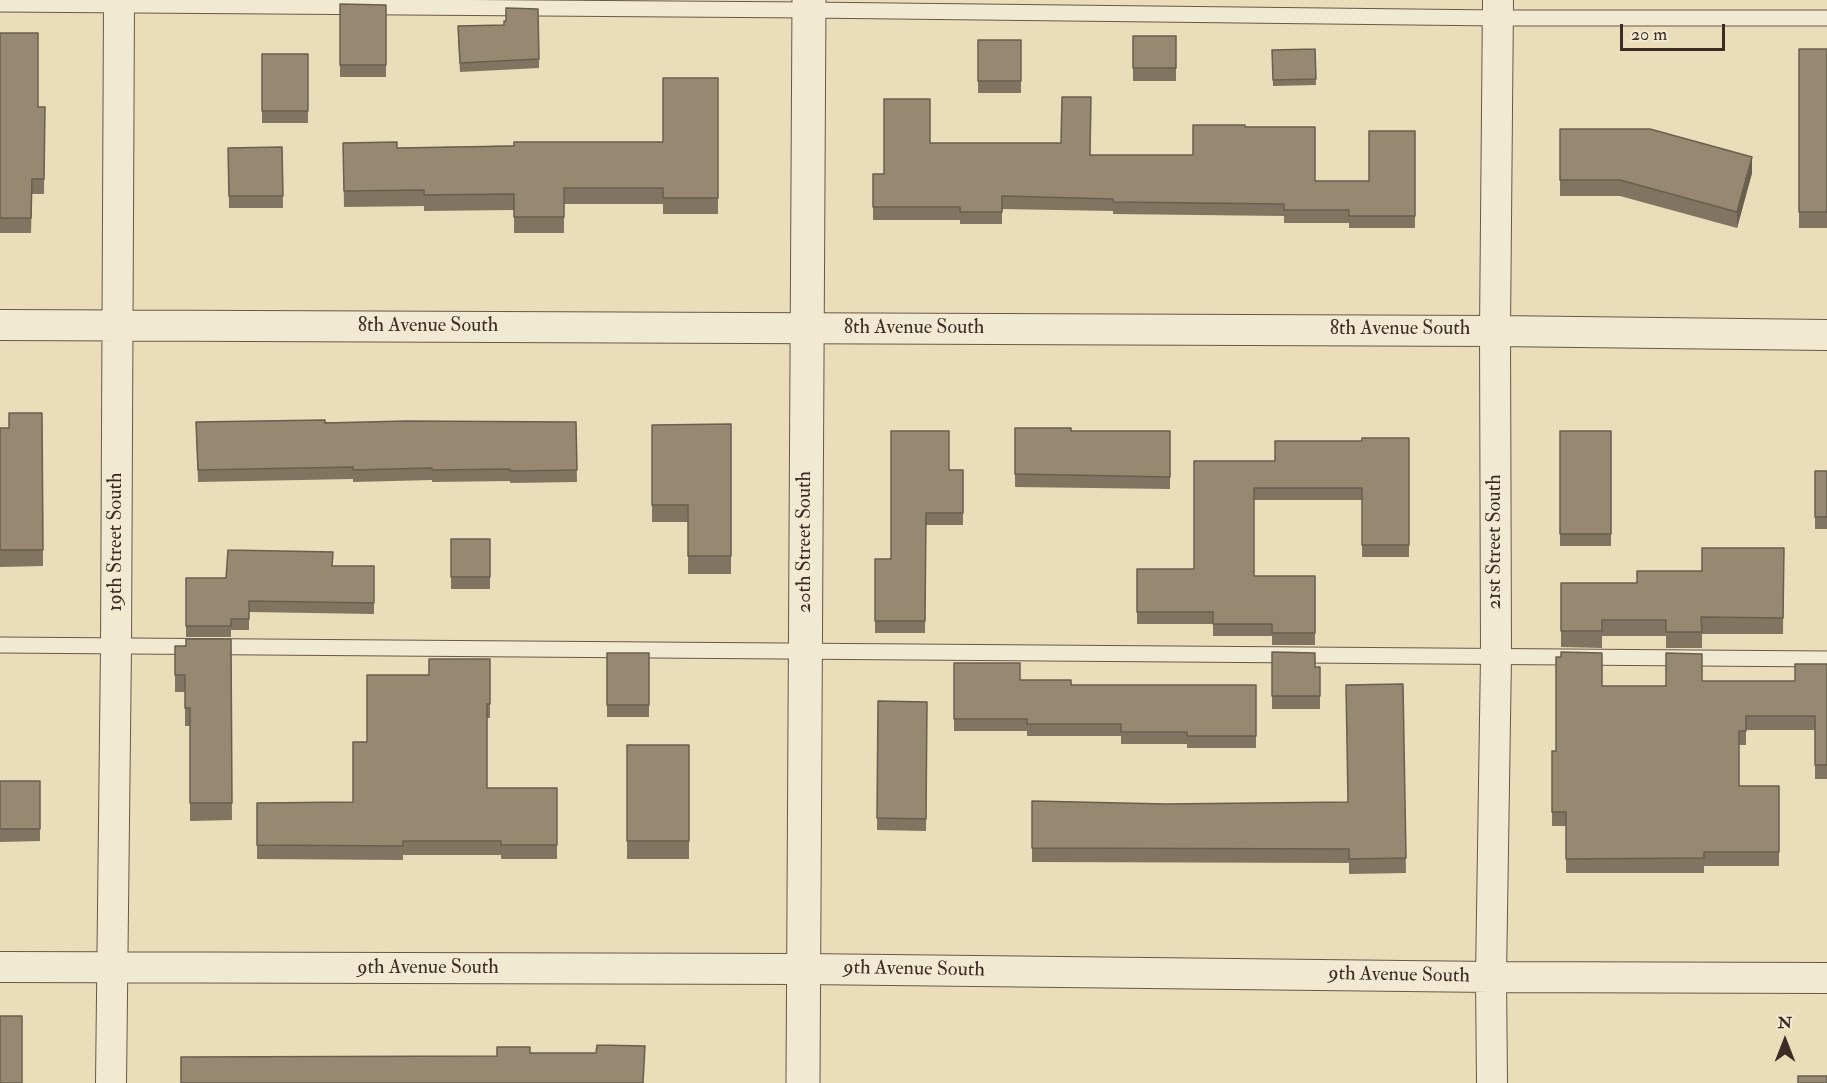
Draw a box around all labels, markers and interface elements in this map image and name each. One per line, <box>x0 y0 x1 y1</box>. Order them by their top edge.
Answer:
scale bar <box>1623 12 1728 50</box>
text: 20 m <box>1631 23 1667 46</box>
street label: 8th Avenue South <box>358 315 498 339</box>
street label: 8th Avenue South <box>844 317 984 341</box>
street label: 8th Avenue South <box>1330 318 1470 342</box>
street label: 20th Street South <box>794 471 818 613</box>
street label: 19th Street South <box>105 473 129 611</box>
street label: 21st Street South <box>1484 474 1508 610</box>
street label: 9th Avenue South <box>357 957 499 981</box>
street label: 9th Avenue South <box>843 957 985 983</box>
street label: 9th Avenue South <box>1328 963 1470 989</box>
north arrow <box>1755 1011 1815 1071</box>
text: N <box>1778 1013 1792 1033</box>

